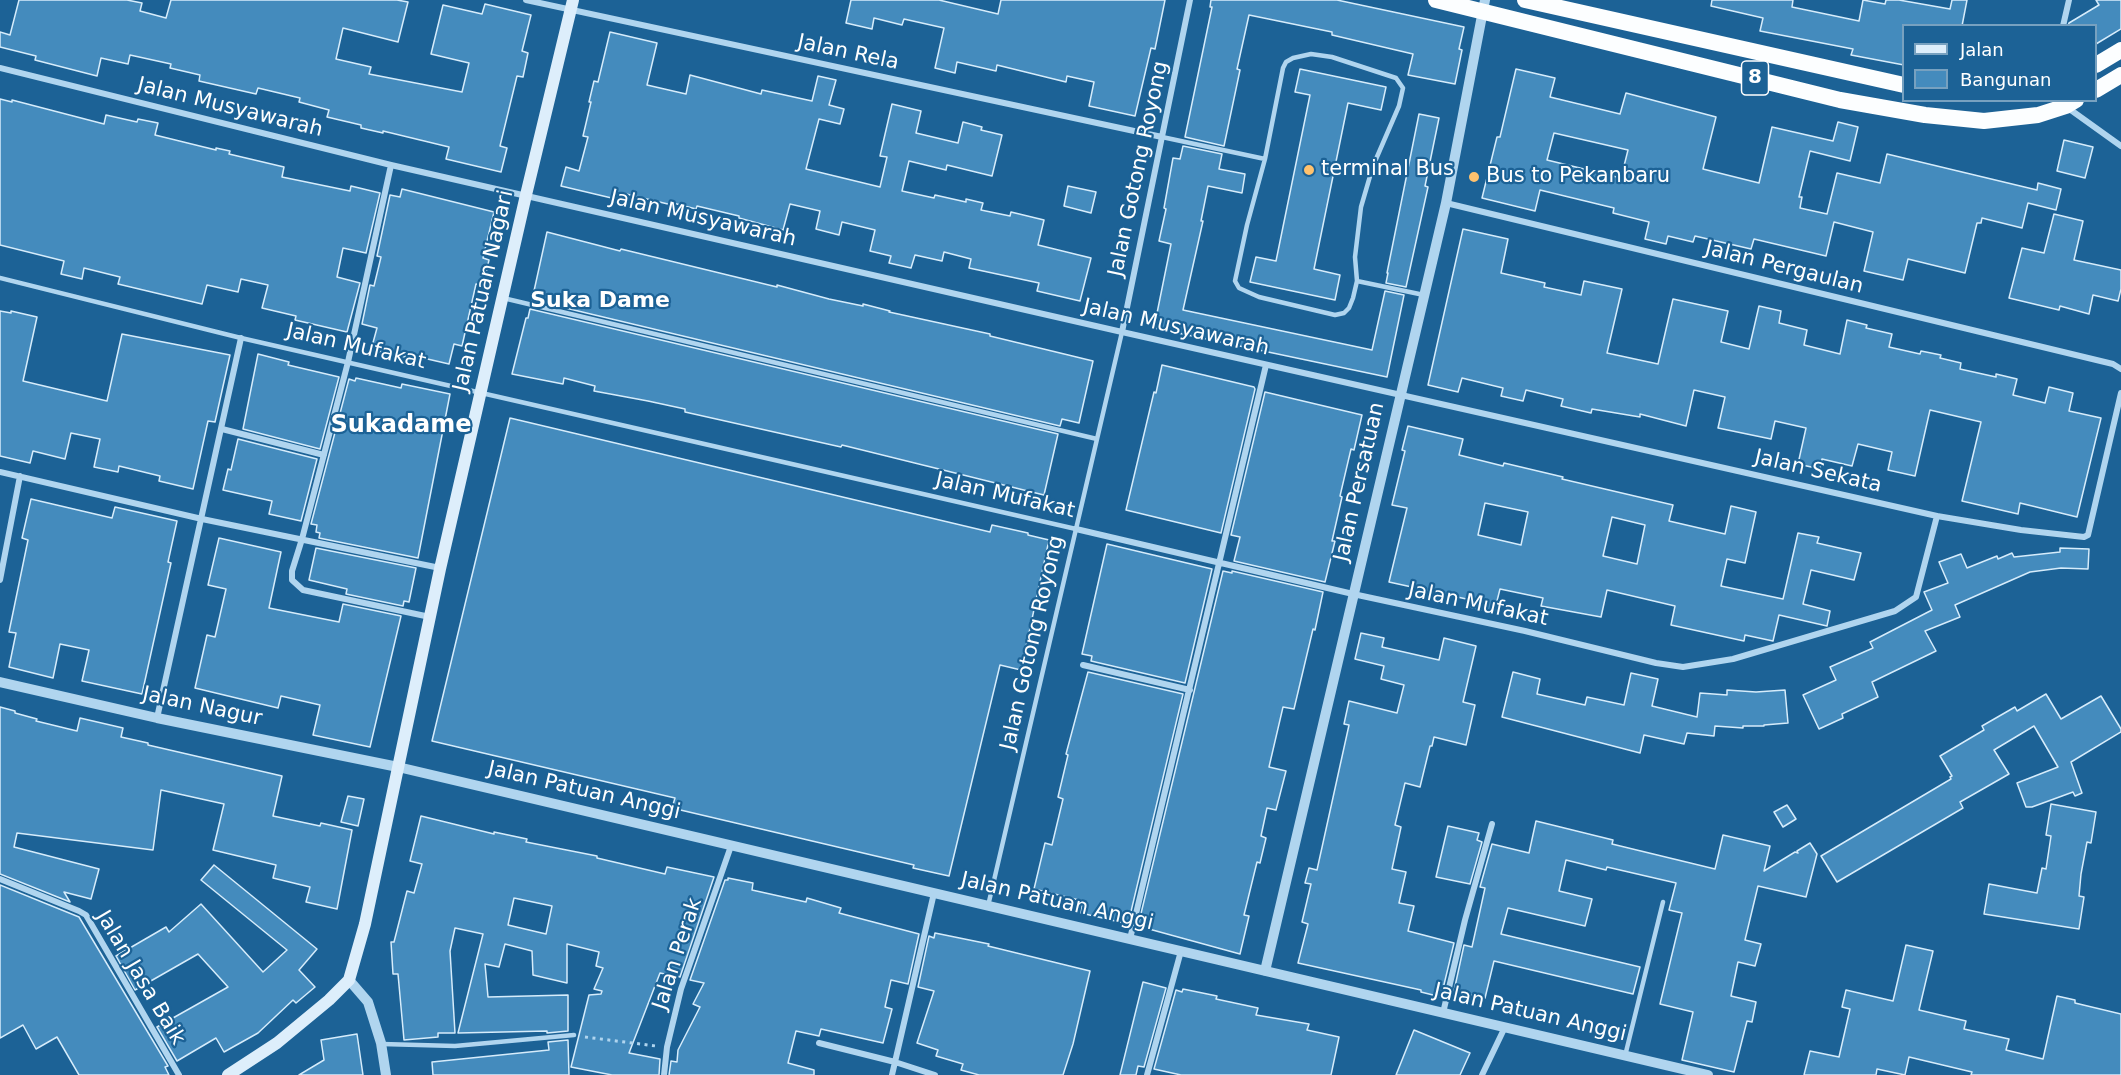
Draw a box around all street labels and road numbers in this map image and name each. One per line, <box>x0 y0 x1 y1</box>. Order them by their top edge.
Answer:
street label: Jalan Rela <box>795 30 901 76</box>
street label: Jalan Gotong Royong <box>1104 59 1174 279</box>
road number: 8 <box>1742 61 1768 95</box>
street label: Jalan Musyawarah <box>135 73 325 143</box>
street label: Jalan Musyawarah <box>607 185 799 253</box>
street label: Jalan Patuan Nagari <box>449 188 519 394</box>
street label: Jalan Pergaulan <box>1702 236 1866 300</box>
street label: Jalan Musyawarah <box>1080 294 1272 362</box>
street label: Jalan Mufakat <box>284 319 428 375</box>
street label: Jalan Persatuan <box>1329 400 1391 564</box>
street label: Jalan Sekata <box>1752 445 1884 499</box>
street label: Jalan Mufakat <box>933 468 1077 524</box>
street label: Jalan Gotong Royong <box>996 533 1070 753</box>
street label: Jalan Mufakat <box>1406 578 1550 632</box>
street label: Jalan Nagur <box>140 682 264 732</box>
street label: Jalan Patuan Anggi <box>485 757 683 825</box>
street label: Jalan Patuan Anggi <box>958 868 1156 936</box>
street label: Jalan Perak <box>648 895 708 1013</box>
street label: Jalan Jasa Baik <box>90 906 190 1050</box>
street label: Jalan Patuan Anggi <box>1431 979 1629 1047</box>

